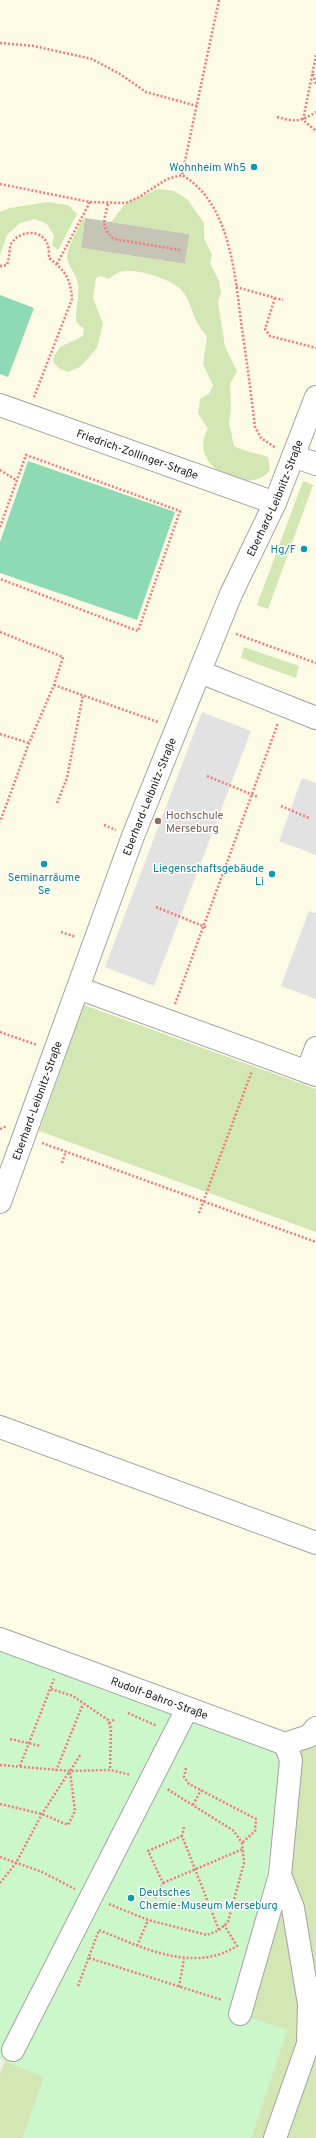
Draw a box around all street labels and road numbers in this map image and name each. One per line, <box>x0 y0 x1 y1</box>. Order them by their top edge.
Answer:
street label: Friedrich-Zollinger-Straße <box>74 427 200 483</box>
street label: Eberhard-Leibnitz-Straße <box>244 438 307 559</box>
street label: Eberhard-Leibnitz-Straße <box>120 736 180 858</box>
street label: Eberhard-Leibnitz-Straße <box>10 1039 66 1162</box>
street label: Rudolf-Bahro-Straße <box>109 1674 210 1723</box>

